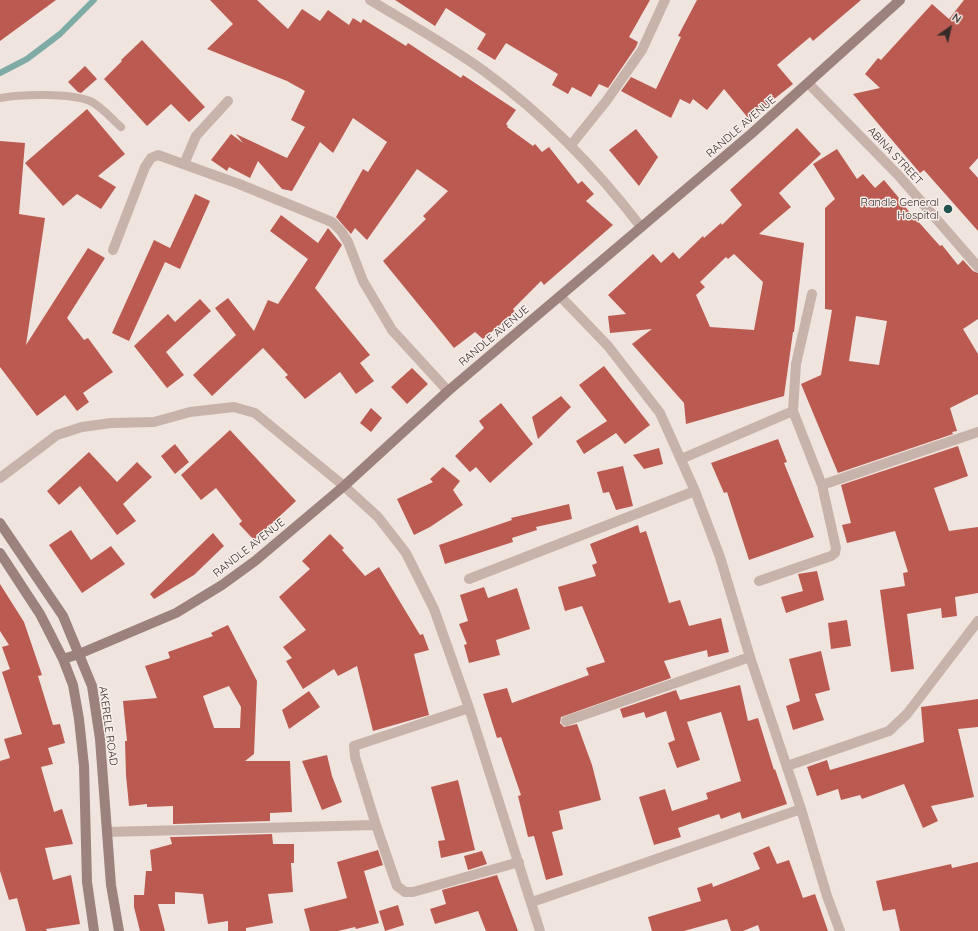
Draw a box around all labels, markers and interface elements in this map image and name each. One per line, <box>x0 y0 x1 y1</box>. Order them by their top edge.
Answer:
north arrow <box>930 8 970 48</box>
text: N <box>949 10 964 26</box>
street label: RANDLE AVENUE <box>704 93 778 161</box>
street label: ABINA STREET <box>865 124 925 188</box>
place label: Randle General Hospital <box>861 196 939 222</box>
marker: Randle General Hospital <box>942 203 954 215</box>
street label: RANDLE AVENUE <box>456 303 532 369</box>
street label: RANDLE AVENUE <box>211 516 287 580</box>
street label: AKERELE ROAD <box>96 685 120 767</box>

